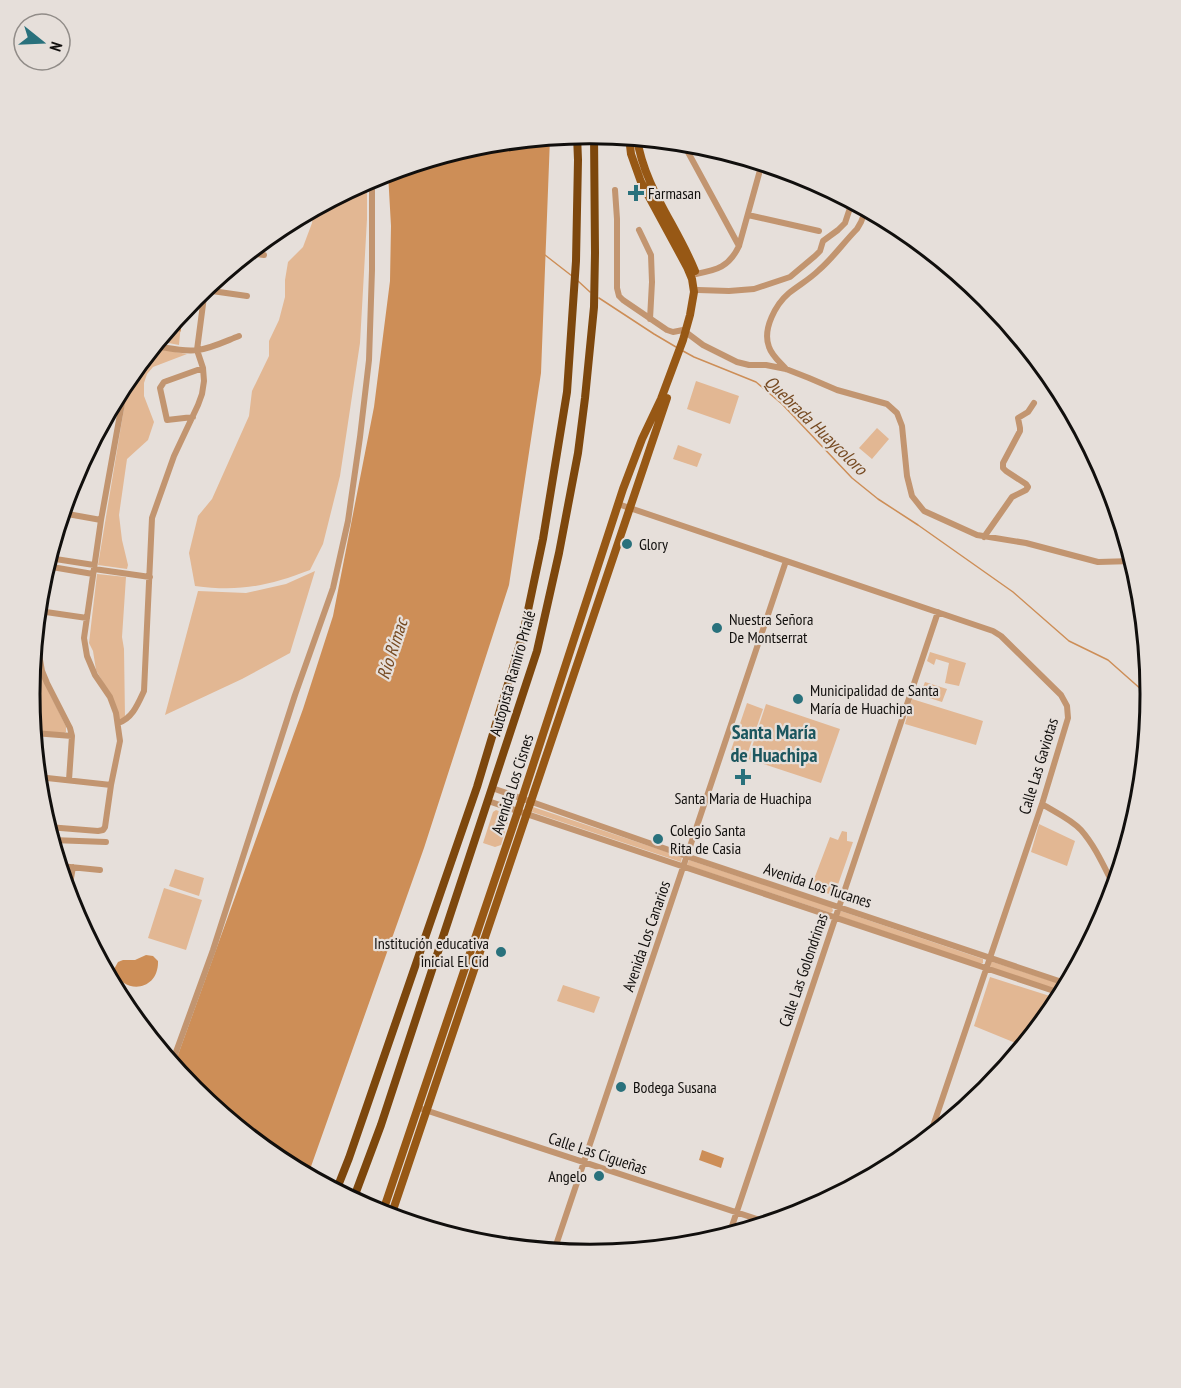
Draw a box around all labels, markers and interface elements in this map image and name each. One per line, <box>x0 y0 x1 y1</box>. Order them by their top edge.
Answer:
north arrow <box>12 12 72 72</box>
text: N <box>45 39 67 54</box>
place label: Farmasan <box>648 183 701 203</box>
marker: Farmasan <box>629 186 643 200</box>
water label: Quebrada Huaycoloro <box>760 370 873 481</box>
place label: Glory <box>639 534 668 554</box>
marker: Glory <box>620 537 634 551</box>
street label: Autopista Ramiro Prialé <box>485 608 539 738</box>
place label: Nuestra Señora De Montserrat <box>729 609 813 647</box>
water label: Río Rímac <box>371 613 413 682</box>
marker: Nuestra Señora De Montserrat <box>710 621 724 635</box>
place label: Municipalidad de Santa María de Huachipa <box>810 680 939 718</box>
marker: Municipalidad de Santa María de Huachipa <box>791 692 805 706</box>
street label: Calle Las Gaviotas <box>1014 715 1062 817</box>
district label: Santa María de Huachipa <box>730 719 818 768</box>
street label: Avenida Los Cisnes <box>486 731 538 837</box>
marker: Santa Maria de Huachipa <box>734 768 752 786</box>
place label: Santa Maria de Huachipa <box>674 788 812 808</box>
place label: Colegio Santa Rita de Casia <box>670 820 746 858</box>
marker: Colegio Santa Rita de Casia <box>651 832 665 846</box>
street label: Avenida Los Tucanes <box>762 858 874 912</box>
street label: Avenida Los Canarios <box>618 878 674 994</box>
street label: Calle Las Golondrinas <box>774 911 832 1029</box>
place label: Institución educativa inicial El Cid <box>374 933 489 971</box>
marker: Institución educativa inicial El Cid <box>494 945 508 959</box>
place label: Bodega Susana <box>633 1077 717 1097</box>
marker: Bodega Susana <box>614 1080 628 1094</box>
street label: Calle Las Cigueñas <box>546 1128 650 1178</box>
place label: Angelo <box>548 1166 587 1186</box>
marker: Angelo <box>592 1169 606 1183</box>

